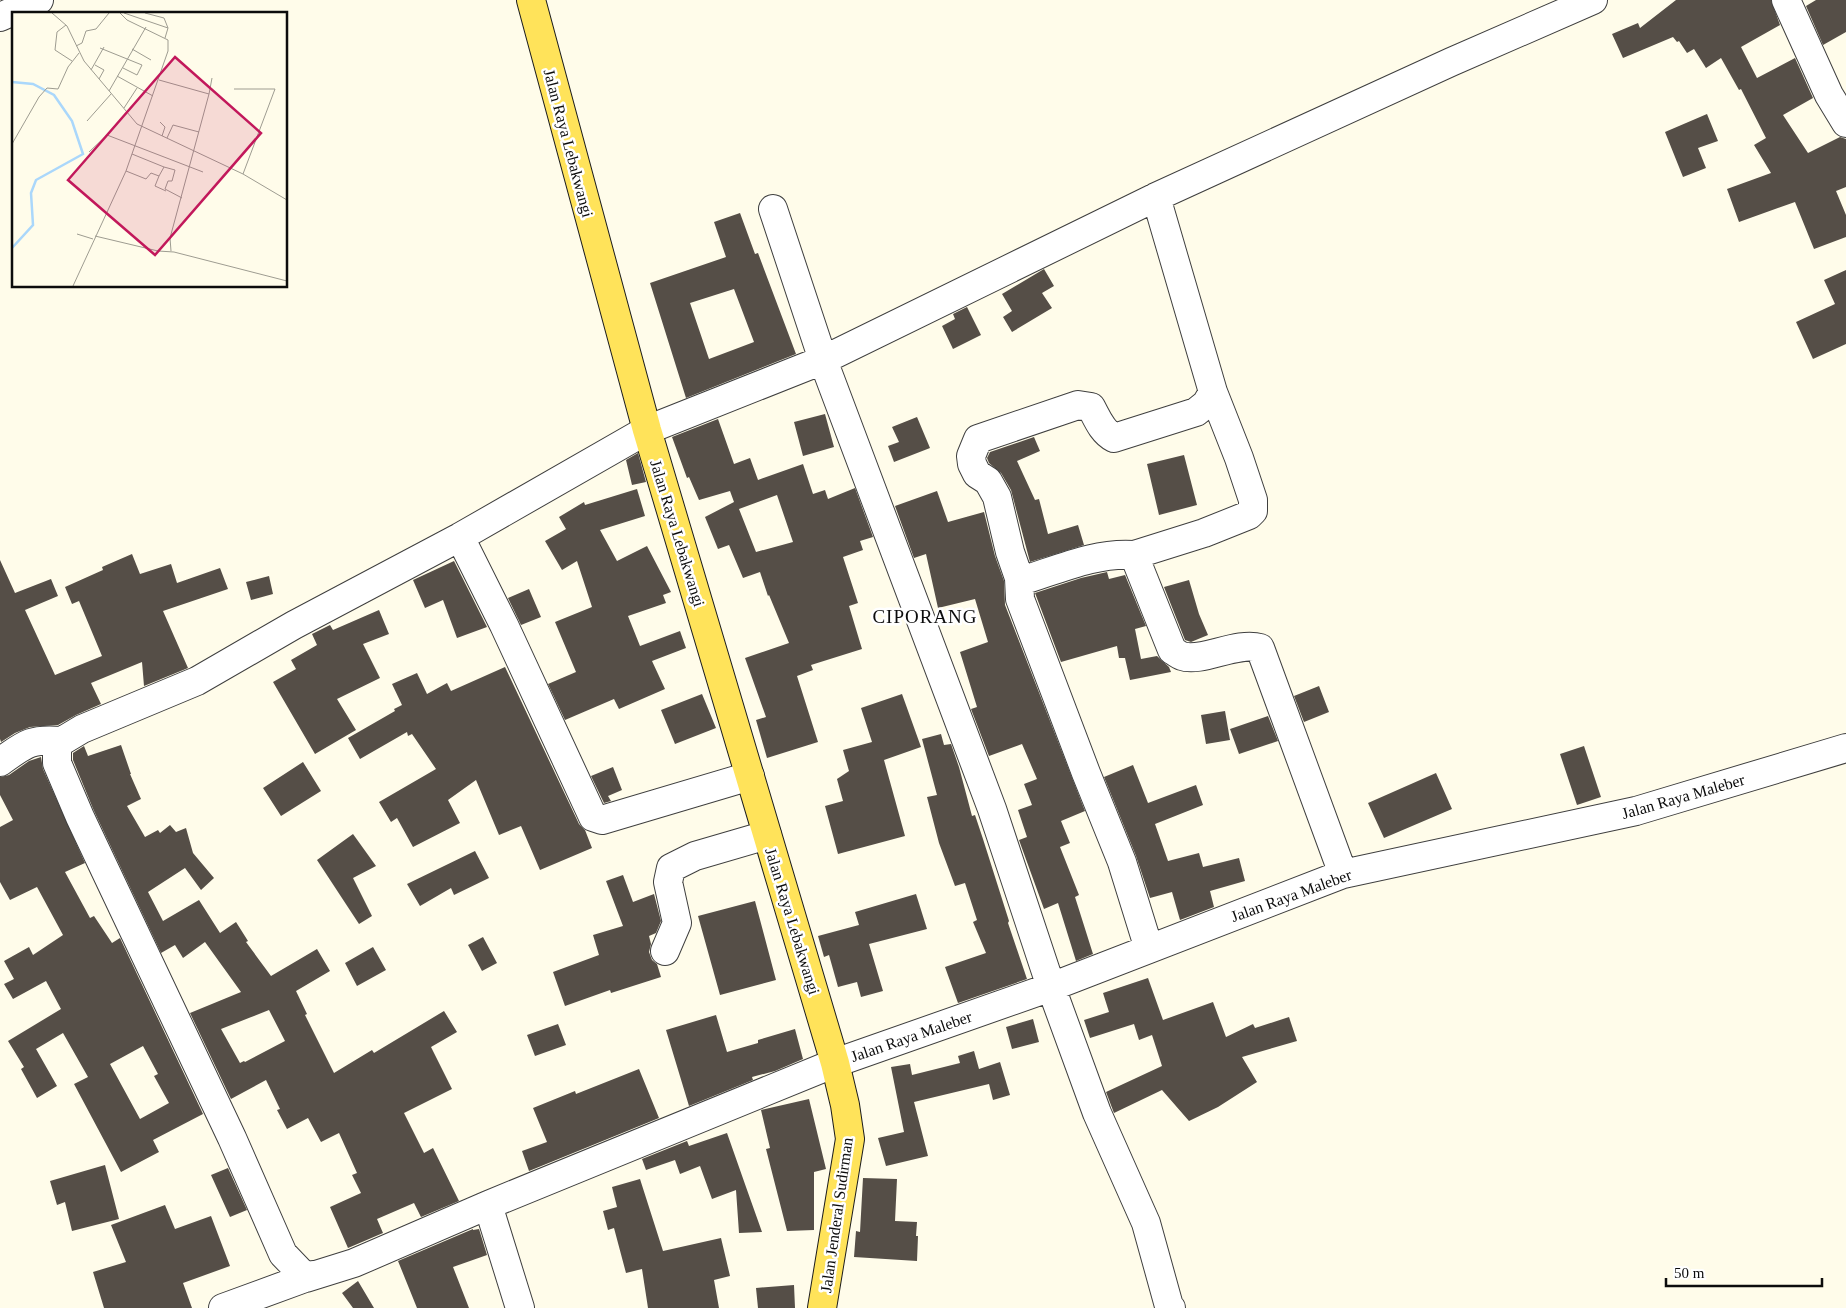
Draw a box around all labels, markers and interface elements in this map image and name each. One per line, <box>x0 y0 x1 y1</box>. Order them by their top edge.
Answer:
inset map <box>12 12 288 288</box>
street label: Jalan Raya Lebakwangi <box>540 67 597 220</box>
street label: Jalan Raya Lebakwangi <box>646 458 708 610</box>
district label: CIPORANG <box>872 606 978 627</box>
street label: Jalan Raya Maleber <box>1620 771 1747 823</box>
street label: Jalan Raya Lebakwangi <box>761 846 823 998</box>
street label: Jalan Raya Maleber <box>1229 866 1355 926</box>
street label: Jalan Raya Maleber <box>848 1008 975 1066</box>
street label: Jalan Jenderal Sudirman <box>817 1136 856 1294</box>
scale bar <box>1666 1256 1822 1288</box>
text: 50 m <box>1674 1265 1705 1281</box>

